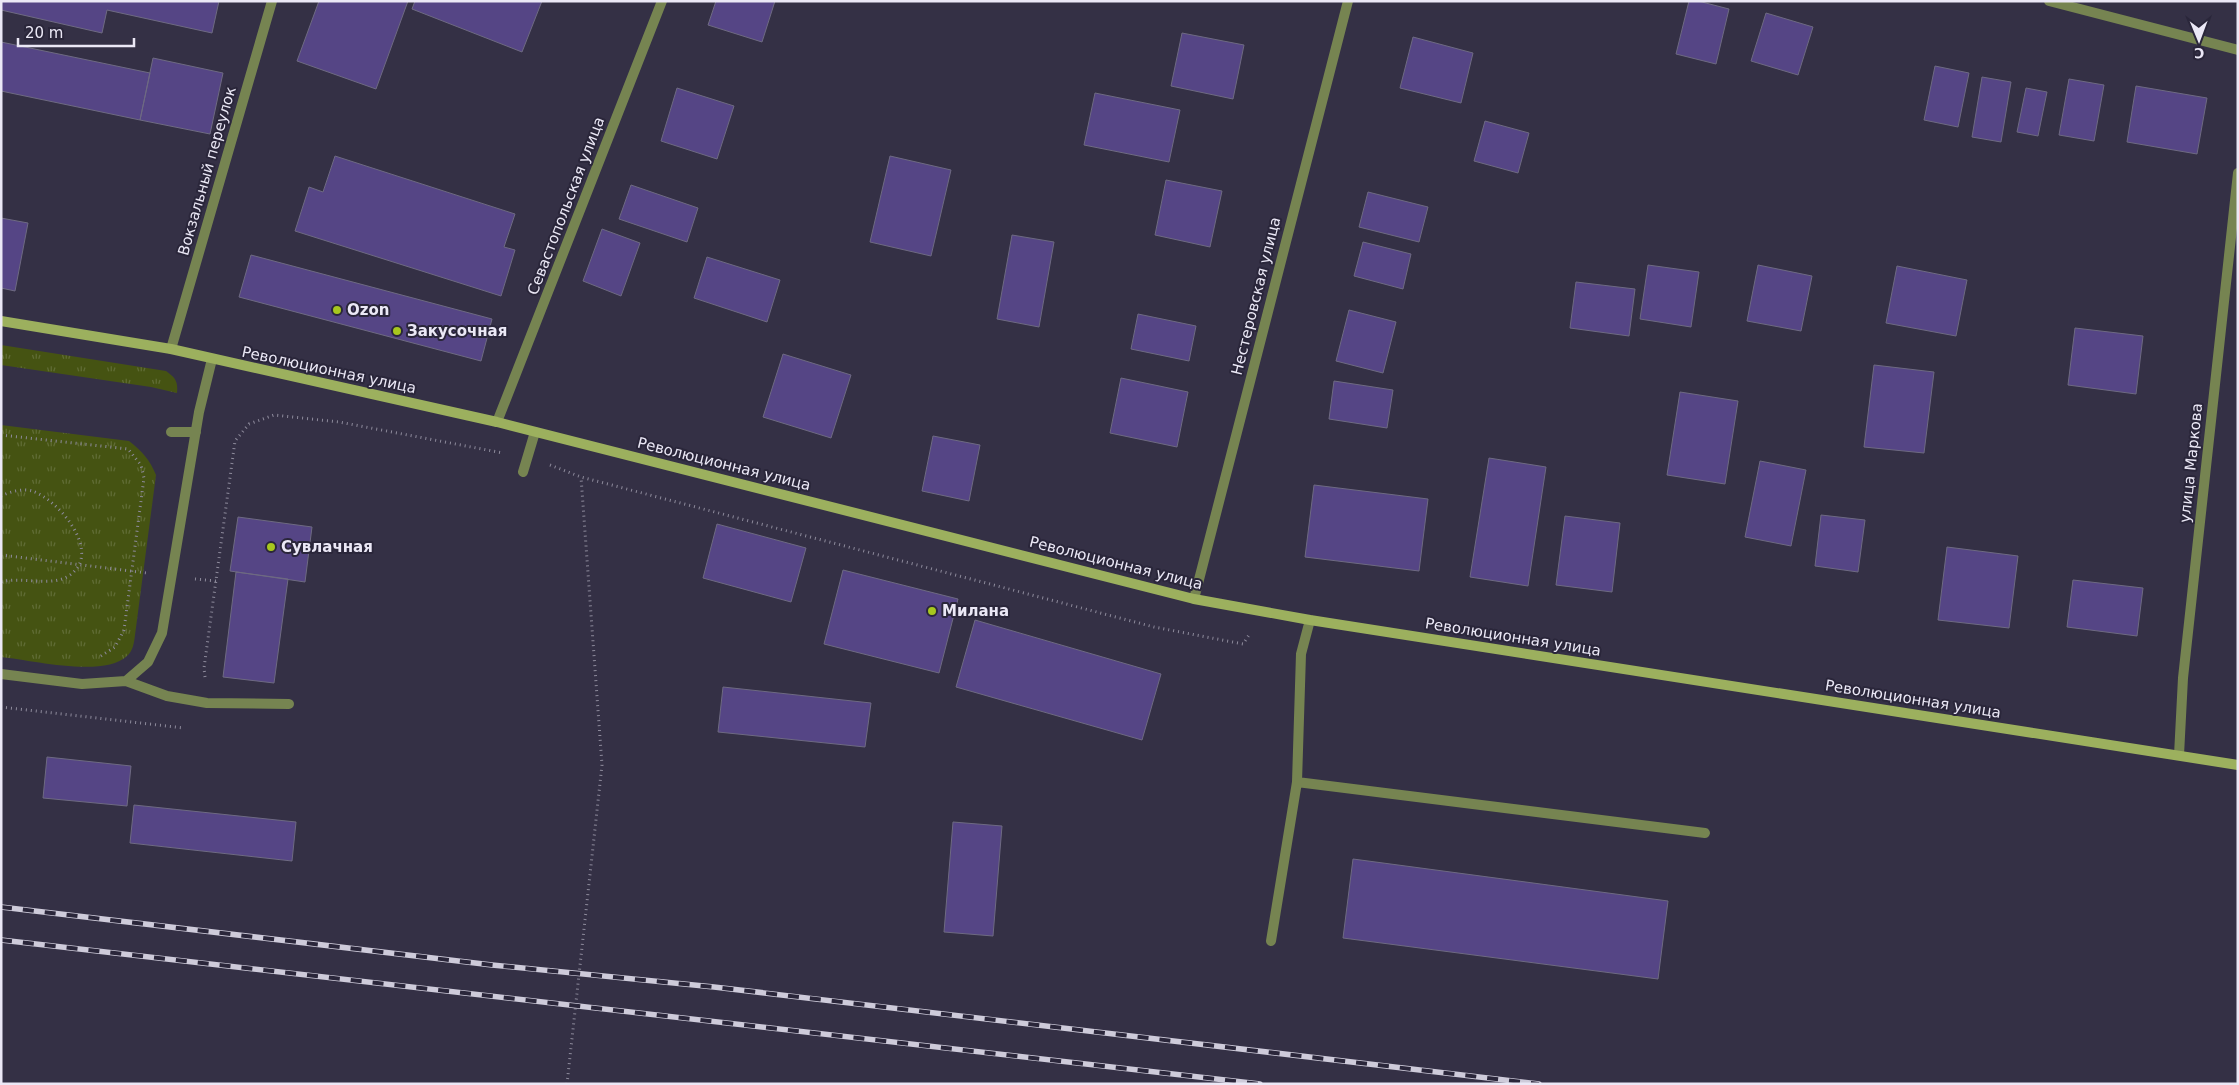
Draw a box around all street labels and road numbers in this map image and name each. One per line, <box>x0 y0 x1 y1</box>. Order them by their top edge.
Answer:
street label: Вокзальный переулок <box>174 85 240 257</box>
street label: Севастопольская улица <box>524 114 608 298</box>
street label: Нестеровская улица <box>1228 215 1284 377</box>
street label: Революционная улица <box>240 343 418 397</box>
street label: улица Маркова <box>2176 402 2206 524</box>
street label: Революционная улица <box>636 434 812 494</box>
street label: Революционная улица <box>1028 533 1204 593</box>
street label: Революционная улица <box>1424 614 1602 660</box>
street label: Революционная улица <box>1824 676 2002 722</box>

